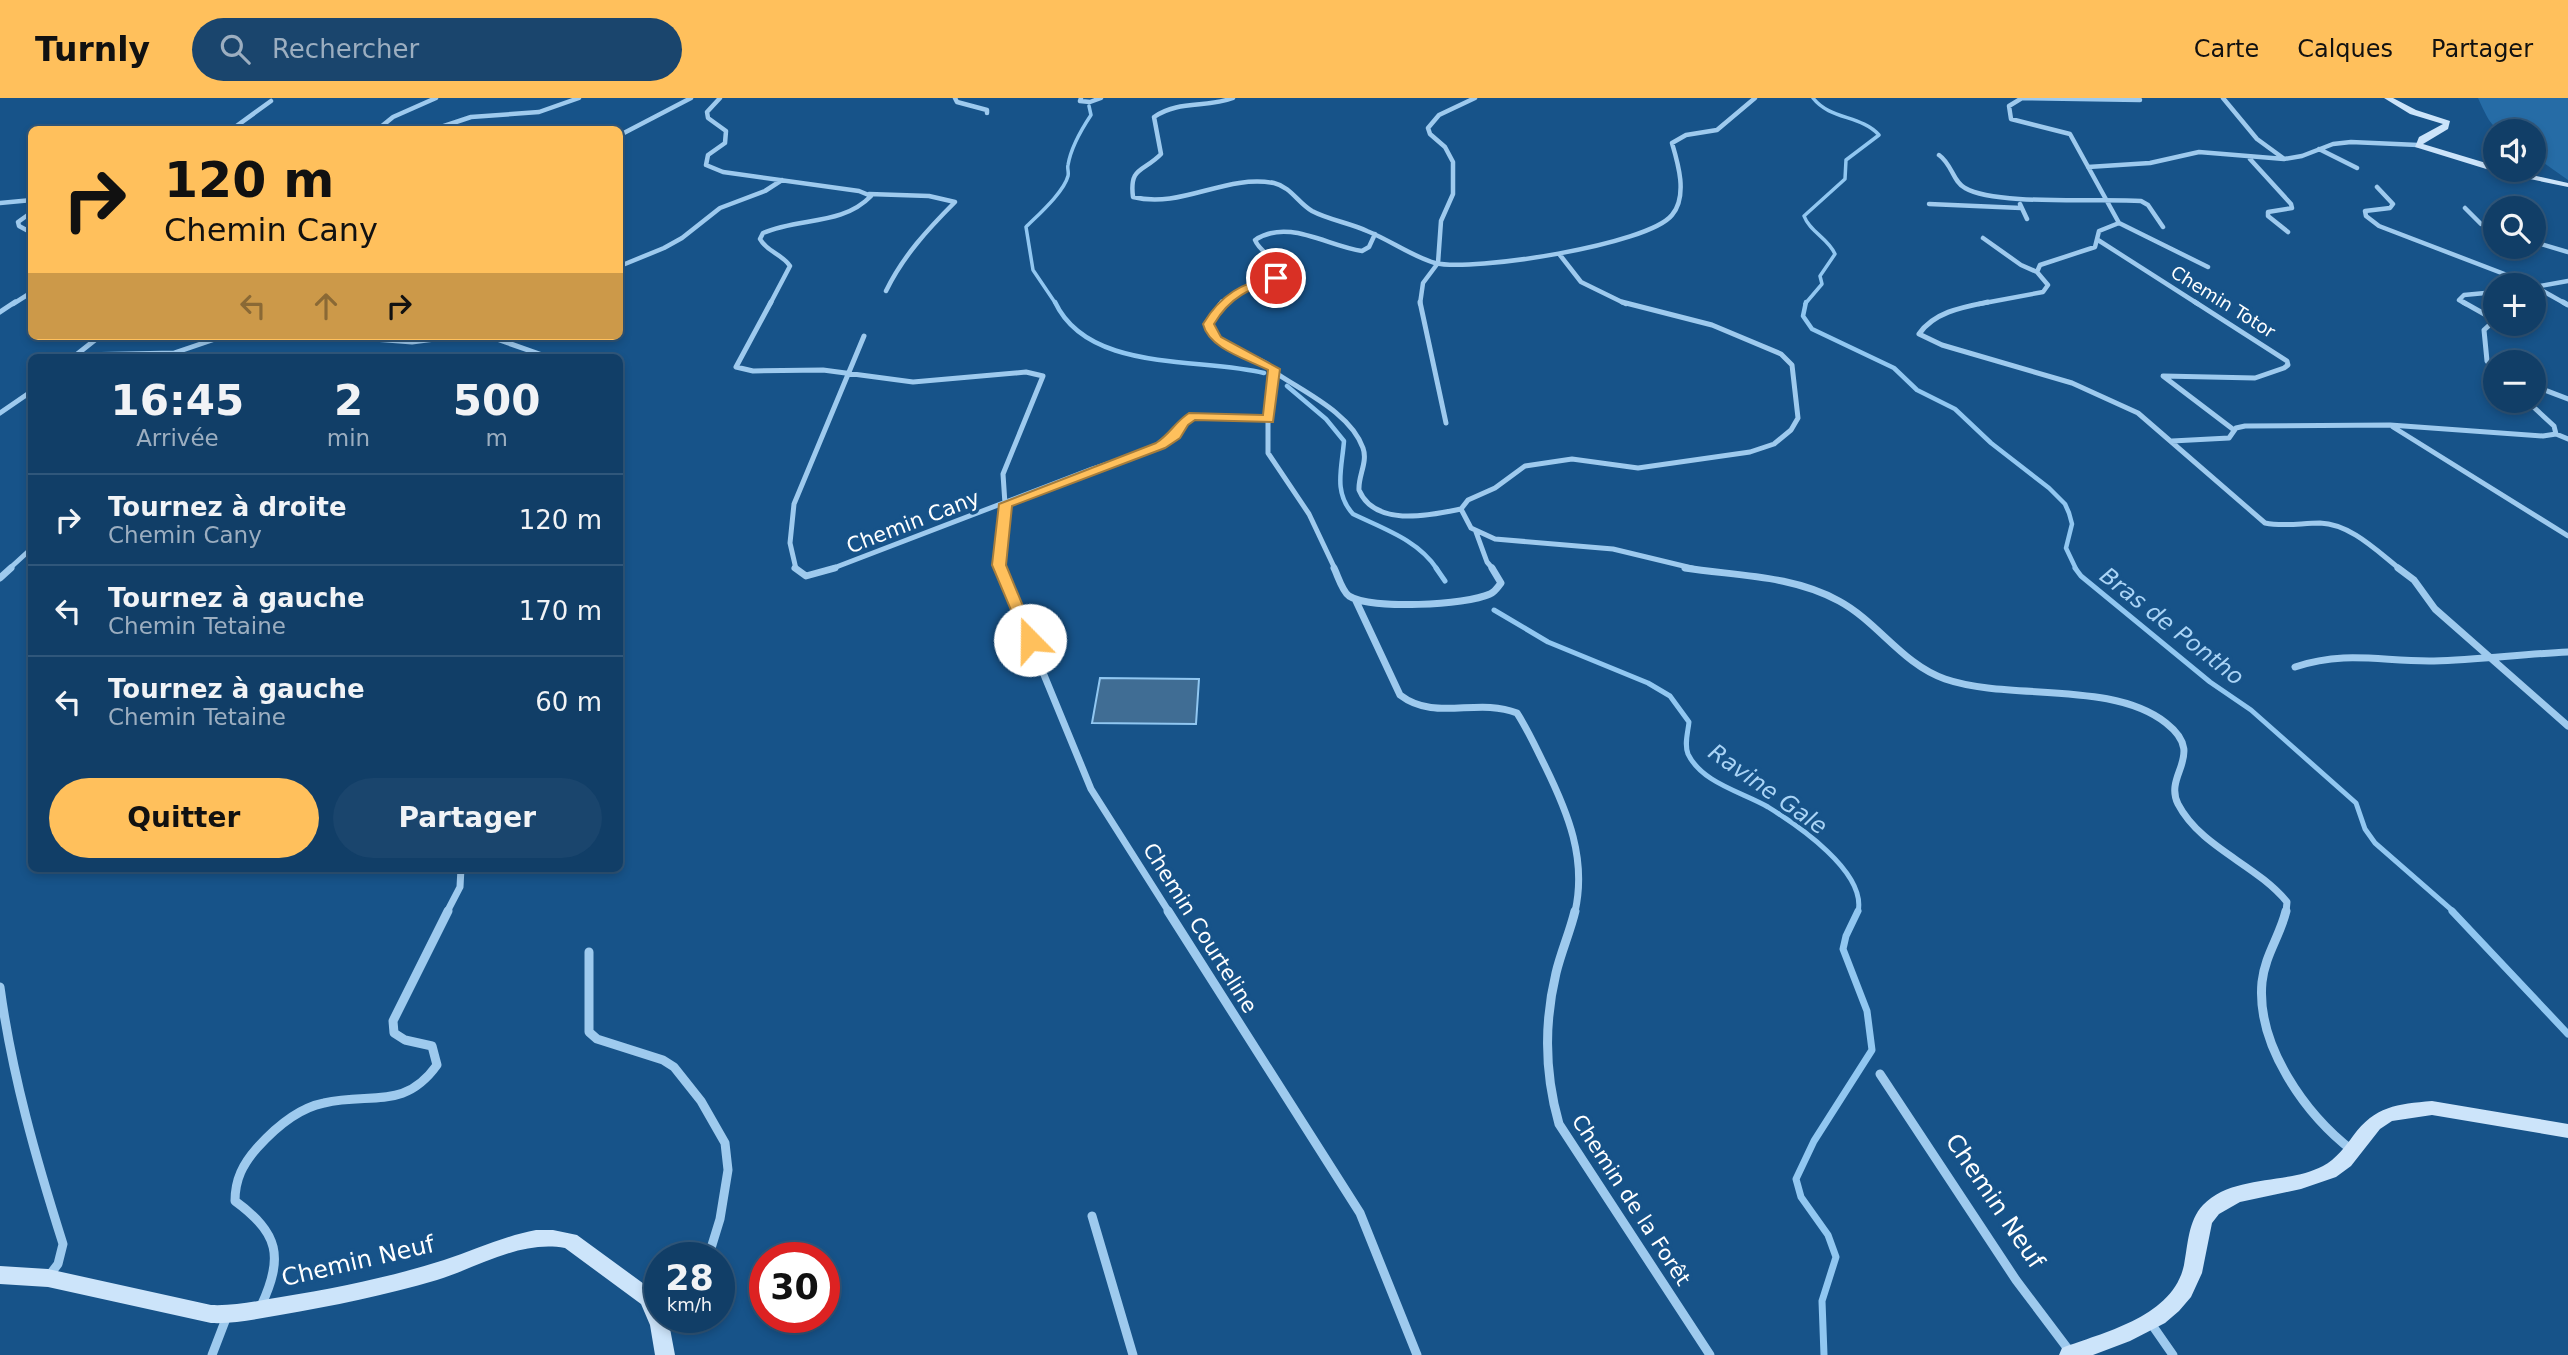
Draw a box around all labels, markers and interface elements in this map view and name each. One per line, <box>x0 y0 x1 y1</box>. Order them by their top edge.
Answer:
search box <box>192 18 682 81</box>
text: Turnly <box>35 30 150 69</box>
icon: search <box>216 30 254 68</box>
text: Rechercher <box>272 34 419 64</box>
text: Carte <box>2194 35 2259 63</box>
text: Calques <box>2297 35 2393 63</box>
text: Partager <box>2431 35 2533 63</box>
map controls <box>2483 119 2546 413</box>
button: sound <box>2483 119 2546 182</box>
text: 120 m <box>164 152 334 209</box>
icon: right <box>49 154 140 245</box>
button: search <box>2483 196 2546 259</box>
text: Chemin Cany <box>164 211 378 249</box>
pin <box>1246 248 1306 308</box>
icon: arrive <box>1257 259 1295 297</box>
street label: Chemin Totor <box>2167 261 2280 342</box>
button: + <box>2483 273 2546 336</box>
icon: left <box>234 287 272 325</box>
icon: ahead <box>307 287 345 325</box>
icon: right <box>380 287 418 325</box>
button: − <box>2483 350 2546 413</box>
text: 16:45 <box>111 376 244 425</box>
text: 2 <box>334 376 363 425</box>
text: 500 <box>453 376 540 425</box>
text: Arrivée <box>136 425 219 451</box>
text: min <box>327 425 370 451</box>
text: m <box>485 425 508 451</box>
street label: Chemin Cany <box>843 486 983 558</box>
text: Tournez à droite <box>108 492 347 522</box>
icon: right <box>49 501 87 539</box>
text: 120 m <box>519 505 602 535</box>
text: Chemin Cany <box>108 522 262 548</box>
water label: Bras de Pontho <box>2095 562 2249 690</box>
text: Tournez à gauche <box>108 583 365 613</box>
icon: left <box>49 592 87 630</box>
text: 170 m <box>519 596 602 626</box>
position arrow <box>993 603 1067 677</box>
text: Chemin Tetaine <box>108 613 286 639</box>
text: Tournez à gauche <box>108 674 365 704</box>
icon: left <box>49 683 87 721</box>
text: 60 m <box>535 687 602 717</box>
text: Chemin Tetaine <box>108 704 286 730</box>
water label: Ravine Gale <box>1704 739 1832 839</box>
button: Quitter <box>49 778 319 858</box>
button: Partager <box>333 778 602 858</box>
street label: Chemin Courteline <box>1138 839 1262 1017</box>
street label: Chemin de la Forêt <box>1567 1110 1695 1290</box>
street label: Chemin Neuf <box>1940 1129 2051 1274</box>
street label: Chemin Neuf <box>279 1230 438 1292</box>
speed limit sign: 30 <box>749 1242 840 1333</box>
text: 28 <box>665 1258 714 1298</box>
text: km/h <box>667 1294 712 1315</box>

